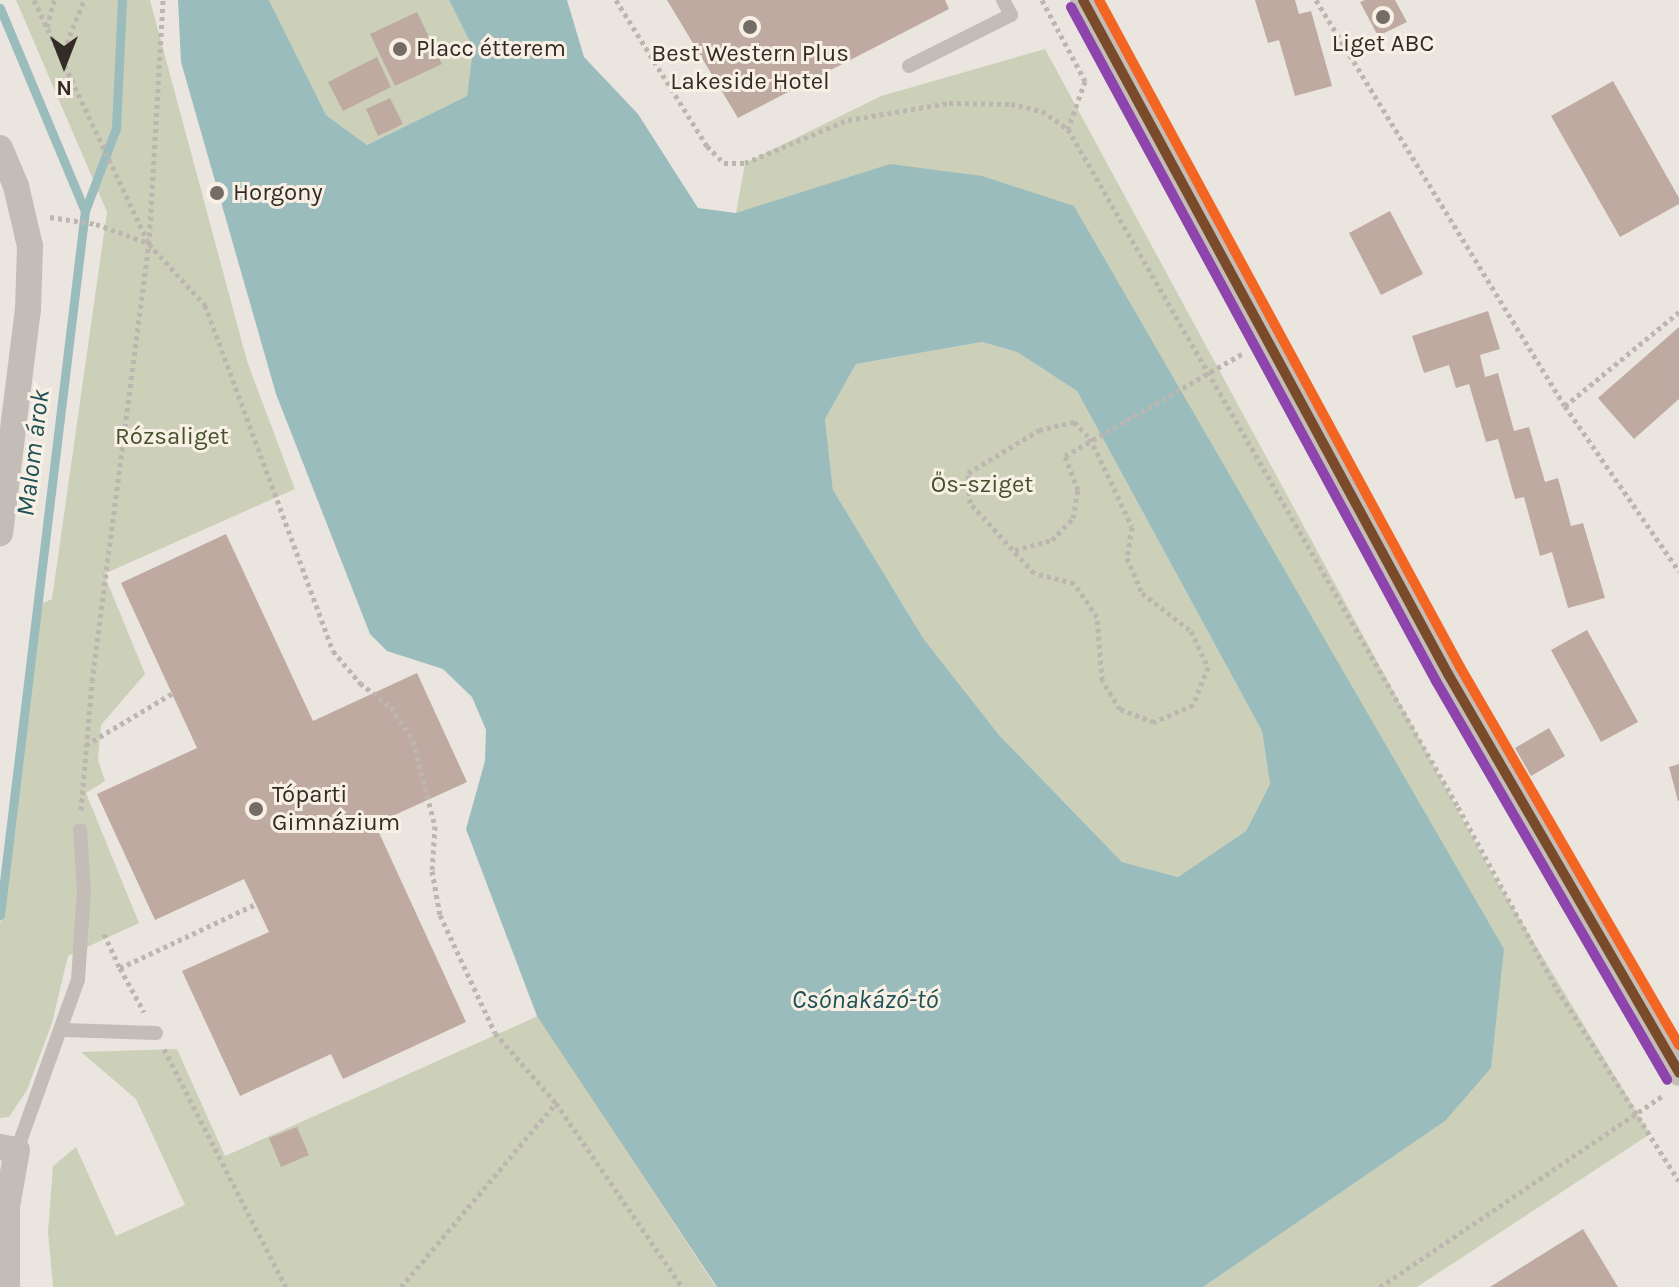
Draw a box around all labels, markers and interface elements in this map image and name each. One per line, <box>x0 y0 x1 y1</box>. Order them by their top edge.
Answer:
marker: Liget ABC <box>1374 8 1392 26</box>
marker: Best Western Plus Lakeside Hotel <box>741 18 759 36</box>
north arrow <box>24 24 104 104</box>
place label: Liget ABC <box>1332 30 1434 58</box>
place label: Placc étterem <box>416 35 566 63</box>
marker: Placc étterem <box>391 40 409 58</box>
place label: Best Western Plus Lakeside Hotel <box>651 40 849 96</box>
text: N <box>56 75 72 101</box>
place label: Horgony <box>233 179 323 207</box>
marker: Horgony <box>208 184 226 202</box>
water label: Malom árok <box>10 388 56 518</box>
park label: Rózsaliget <box>115 423 229 451</box>
park label: Ős-sziget <box>931 471 1033 499</box>
place label: Tóparti Gimnázium <box>272 781 400 837</box>
marker: Tóparti Gimnázium <box>247 800 265 818</box>
water label: Csónakázó-tó <box>792 984 938 1016</box>

